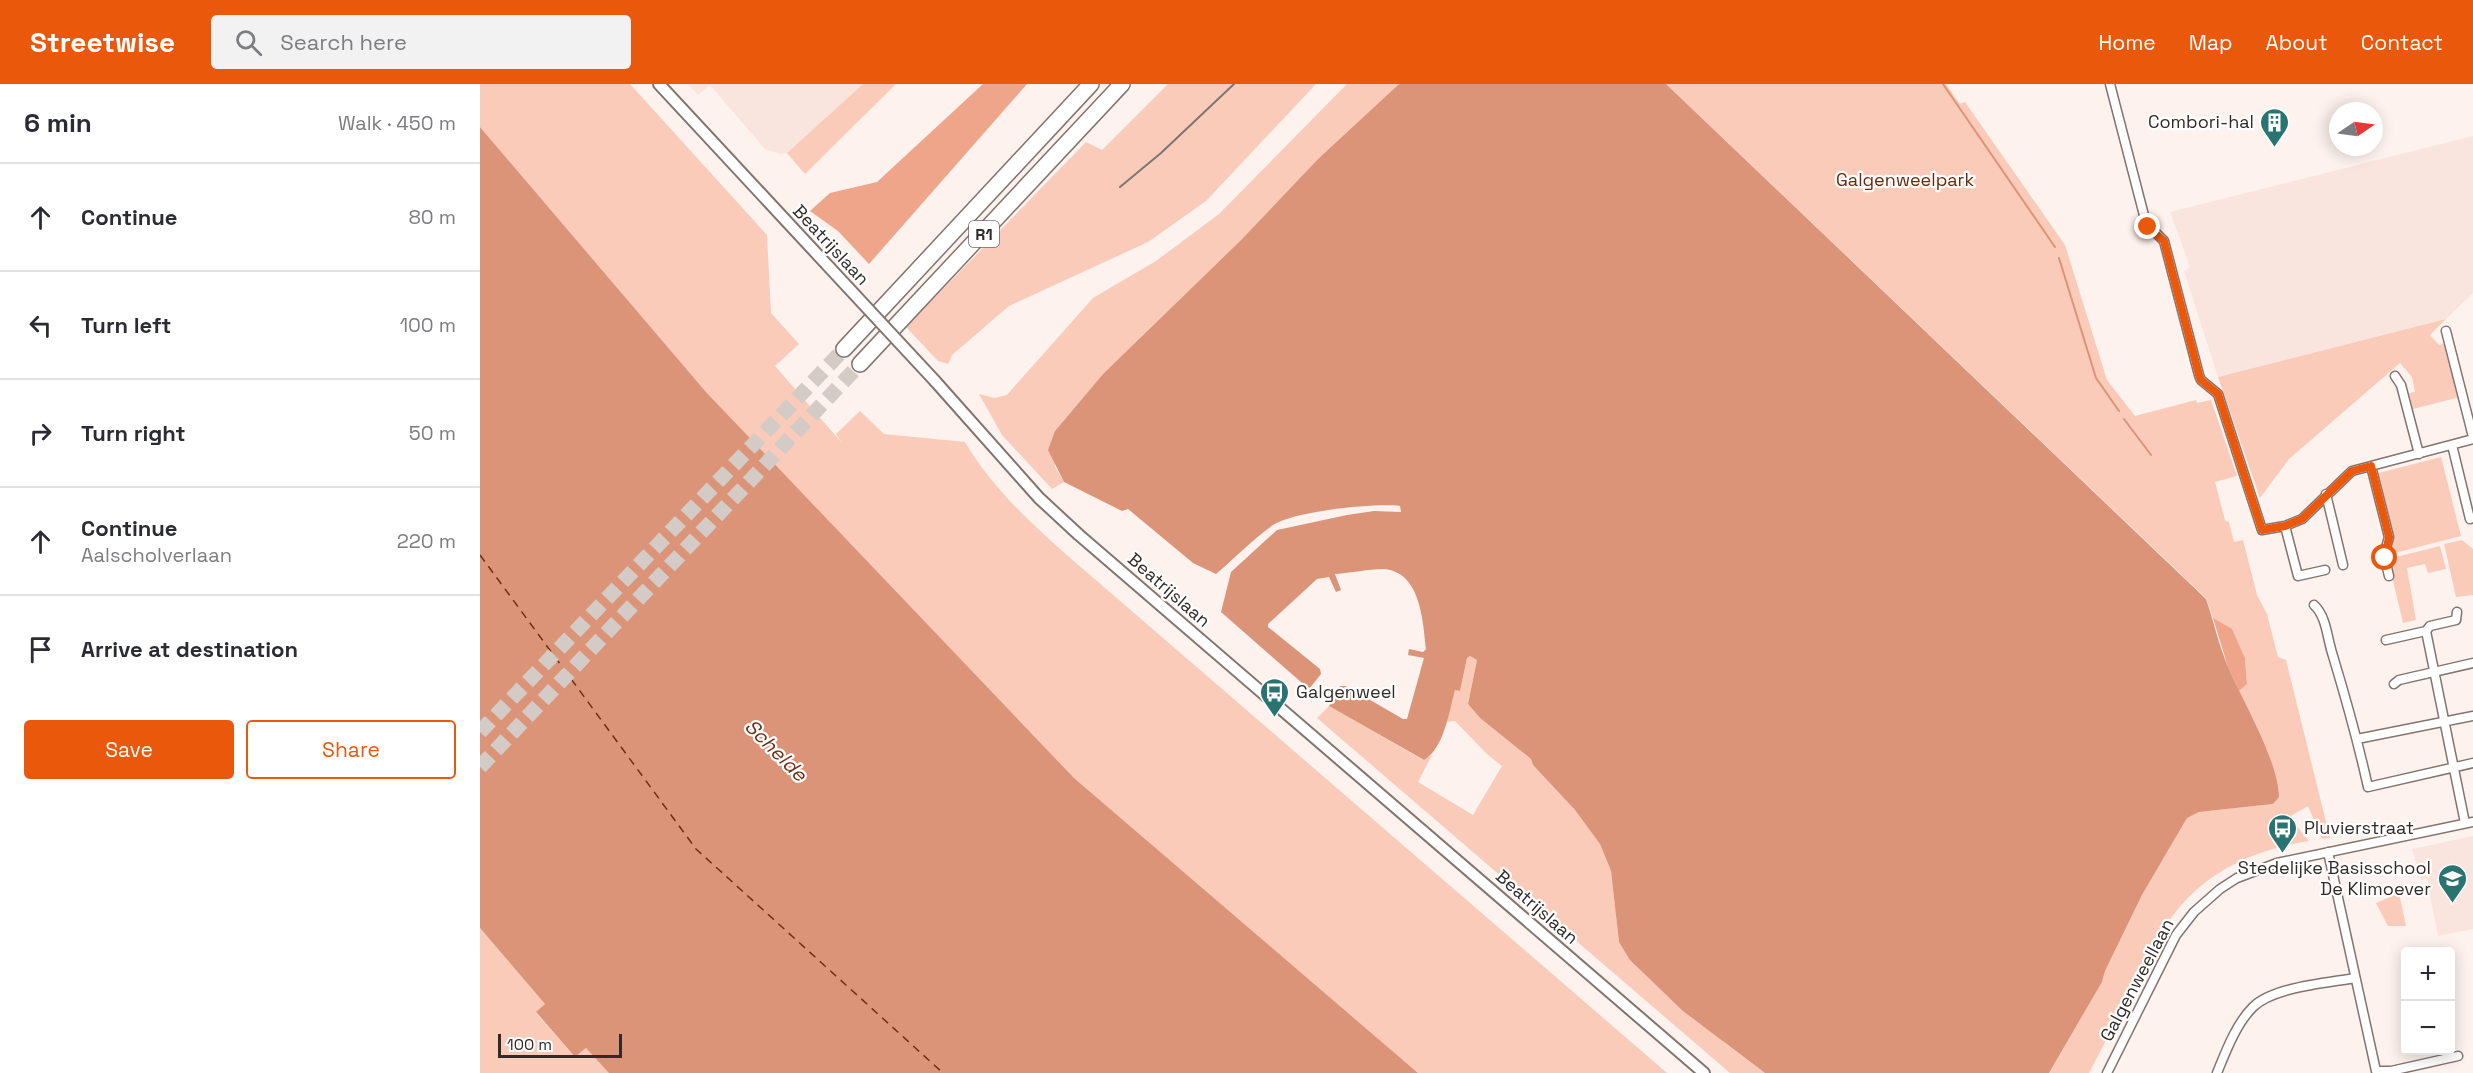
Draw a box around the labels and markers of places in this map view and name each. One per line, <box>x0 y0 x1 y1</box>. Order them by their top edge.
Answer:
building icon: Combori-hal <box>2259 106 2291 148</box>
place label: Combori-hal <box>2148 110 2254 133</box>
bus stop icon: Galgenweel <box>1259 676 1291 718</box>
place label: Galgenweel <box>1296 680 1396 703</box>
bus stop icon: Pluvierstraat <box>2267 812 2299 854</box>
place label: Pluvierstraat <box>2304 816 2414 839</box>
place label: Stedelijke Basisschool De Klimoever <box>2238 856 2431 900</box>
school or university icon: Stedelijke Basisschool De Klimoever <box>2436 862 2468 904</box>

